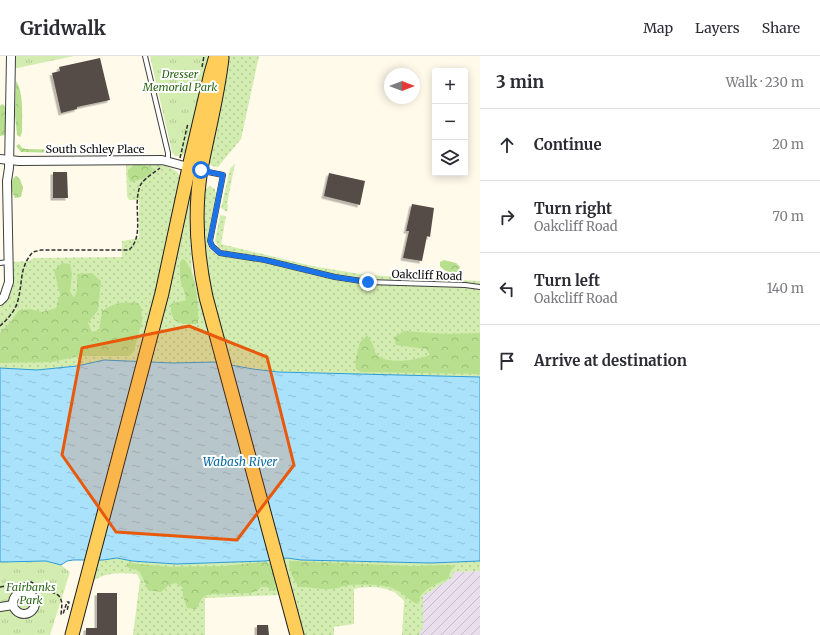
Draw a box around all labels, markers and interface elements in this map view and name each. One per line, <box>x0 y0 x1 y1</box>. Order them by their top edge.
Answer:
text: Gridwalk <box>20 16 106 40</box>
text: Map <box>643 19 673 37</box>
text: Layers <box>695 19 740 37</box>
text: Share <box>762 19 800 37</box>
park label: Dresser Memorial Park <box>142 67 217 94</box>
north arrow <box>384 68 420 104</box>
map controls <box>432 68 468 176</box>
button: + <box>432 68 468 104</box>
text: 3 min <box>496 71 544 93</box>
text: Walk · 230 m <box>726 74 804 91</box>
button: − <box>432 104 468 140</box>
icon: ahead <box>496 134 518 156</box>
text: Continue <box>534 135 602 154</box>
text: 20 m <box>772 136 804 153</box>
button: layers <box>432 140 468 176</box>
street label: South Schley Place <box>46 142 145 156</box>
route start <box>192 161 210 179</box>
text: Turn right <box>534 199 612 218</box>
icon: right <box>496 206 518 228</box>
text: 70 m <box>773 208 804 225</box>
text: Oakcliff Road <box>534 218 618 235</box>
street label: Oakcliff Road <box>391 267 463 283</box>
text: Turn left <box>534 271 600 290</box>
route end <box>359 273 377 291</box>
icon: left <box>496 278 518 300</box>
text: 140 m <box>767 280 804 297</box>
text: Oakcliff Road <box>534 290 618 307</box>
icon: arrive <box>496 350 518 372</box>
text: Arrive at destination <box>534 351 687 370</box>
water label: Wabash River <box>203 454 278 469</box>
park label: Fairbanks Park <box>5 580 56 607</box>

